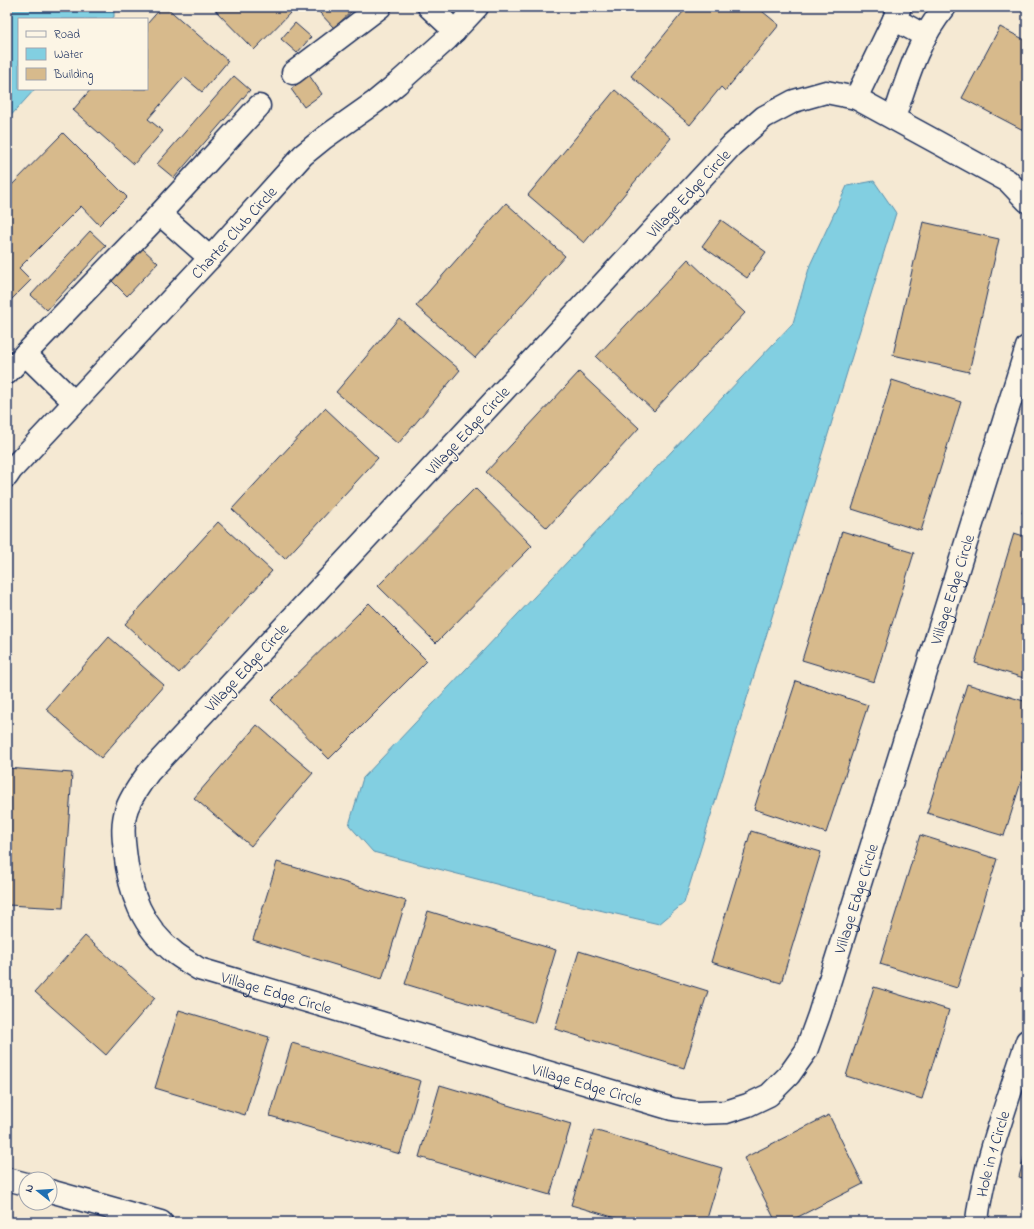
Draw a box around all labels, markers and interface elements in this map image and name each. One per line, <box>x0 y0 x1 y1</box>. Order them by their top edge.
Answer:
legend <box>18 18 148 90</box>
text: Road <box>54 26 80 44</box>
text: Water <box>54 46 83 64</box>
text: Building <box>53 66 93 85</box>
street label: Village Edge Circle <box>641 144 738 245</box>
street label: Charter Club Circle <box>186 181 284 285</box>
street label: Village Edge Circle <box>420 381 517 482</box>
street label: Village Edge Circle <box>925 531 982 649</box>
street label: Village Edge Circle <box>199 618 296 719</box>
street label: Village Edge Circle <box>828 840 886 958</box>
street label: Village Edge Circle <box>217 966 335 1022</box>
street label: Village Edge Circle <box>528 1058 646 1114</box>
street label: Hole in 1 Circle <box>971 1107 1017 1199</box>
north arrow <box>18 1171 58 1211</box>
text: N <box>21 1182 38 1194</box>

